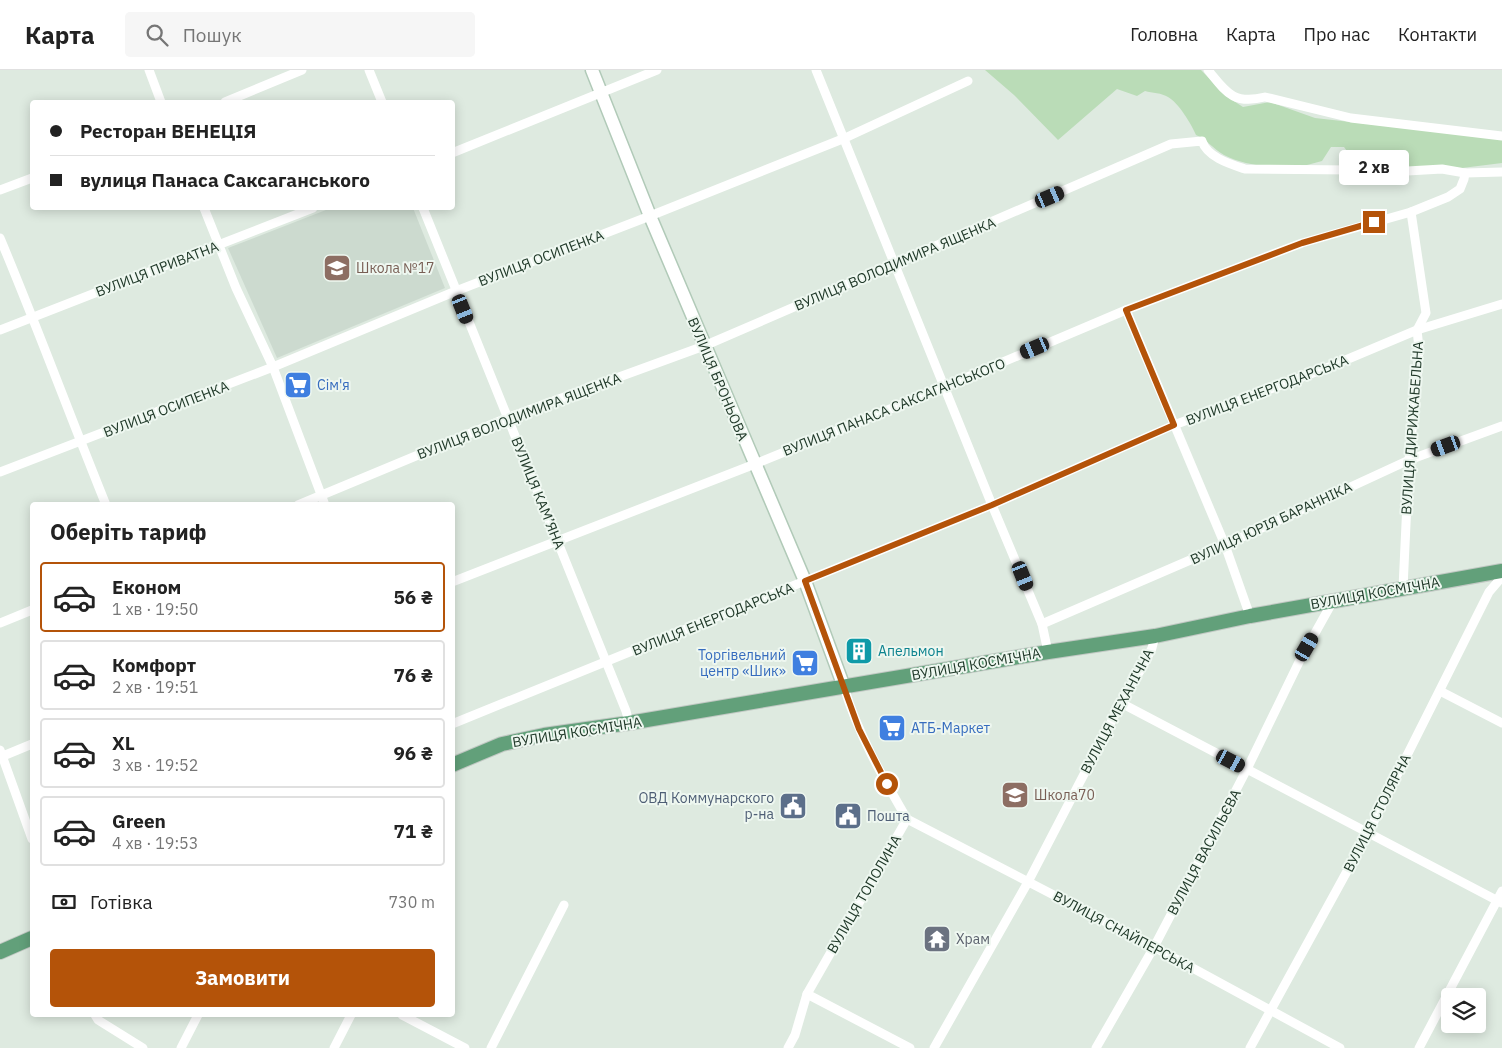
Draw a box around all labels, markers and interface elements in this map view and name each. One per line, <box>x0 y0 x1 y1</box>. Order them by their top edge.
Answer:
search box <box>125 12 475 57</box>
text: Карта <box>25 19 95 51</box>
icon: search <box>143 21 171 49</box>
text: Пошук <box>183 23 242 47</box>
text: Головна <box>1130 23 1198 46</box>
text: Карта <box>1226 23 1276 46</box>
text: Про нас <box>1304 23 1370 46</box>
text: Контакти <box>1398 23 1477 46</box>
text: Ресторан ВЕНЕЦІЯ <box>80 119 256 143</box>
callout: 2 хв <box>1339 150 1409 184</box>
text: 2 хв <box>1358 157 1390 177</box>
text: вулиця Панаса Саксаганського <box>80 168 370 192</box>
car <box>1033 184 1066 210</box>
route end <box>1363 211 1385 233</box>
street label: ВУЛИЦЯ ВОЛОДИМИРА ЯЩЕНКА <box>792 213 998 315</box>
street label: ВУЛИЦЯ ОСИПЕНКА <box>476 226 606 290</box>
street label: ВУЛИЦЯ ПРИВАТНА <box>93 237 221 301</box>
school or university icon: Школа №17 <box>322 253 352 283</box>
place label: Школа №17 <box>356 259 435 277</box>
car <box>450 292 475 326</box>
street label: ВУЛИЦЯ БРОНЬОВА <box>684 315 752 443</box>
car <box>1018 335 1051 361</box>
street label: ВУЛИЦЯ ДИРИЖАБЕЛЬНА <box>1397 341 1427 515</box>
street label: ВУЛИЦЯ ЕНЕРГОДАРСЬКА <box>1183 351 1351 429</box>
street label: ВУЛИЦЯ ПАНАСА САКСАГАНСЬКОГО <box>780 354 1008 460</box>
street label: ВУЛИЦЯ ВОЛОДИМИРА ЯЩЕНКА <box>414 369 624 463</box>
supermarket icon: Сім'я <box>283 370 313 400</box>
place label: Сім'я <box>317 376 350 394</box>
street label: ВУЛИЦЯ ОСИПЕНКА <box>101 377 231 441</box>
street label: ВУЛИЦЯ КАМ’ЯНА <box>507 434 569 552</box>
car <box>1429 434 1462 458</box>
street label: ВУЛИЦЯ ЮРІЯ БАРАННІКА <box>1187 478 1355 568</box>
text: Оберіть тариф <box>50 517 206 546</box>
car <box>1010 559 1035 593</box>
street label: ВУЛИЦЯ КОСМІЧНА <box>1309 573 1441 613</box>
icon: car <box>52 575 97 620</box>
text: Економ <box>112 575 181 599</box>
street label: ВУЛИЦЯ ЕНЕРГОДАРСЬКА <box>630 578 796 660</box>
text: 56 ₴ <box>393 585 433 609</box>
text: 1 хв · 19:50 <box>112 599 198 619</box>
car <box>1293 630 1320 664</box>
building icon: Апельмон <box>844 636 874 666</box>
place label: Апельмон <box>878 642 944 660</box>
street label: ВУЛИЦЯ КОСМІЧНА <box>910 644 1042 684</box>
street label: ВУЛИЦЯ МЕХАНІЧНА <box>1076 645 1158 777</box>
place label: Торгівельний центр «Шик» <box>698 646 786 680</box>
supermarket icon: Торгівельний центр «Шик» <box>790 648 820 678</box>
icon: car <box>52 653 97 698</box>
text: Комфорт <box>112 653 196 677</box>
text: 76 ₴ <box>393 663 433 687</box>
text: 2 хв · 19:51 <box>112 677 198 697</box>
street label: ВУЛИЦЯ КОСМІЧНА <box>511 713 643 751</box>
supermarket icon: АТБ-Маркет <box>877 713 907 743</box>
place label: АТБ-Маркет <box>911 719 991 737</box>
icon: car <box>52 731 97 776</box>
text: XL <box>112 731 135 755</box>
text: 96 ₴ <box>393 741 433 765</box>
car <box>1214 747 1247 775</box>
street label: ВУЛИЦЯ СТОЛЯРНА <box>1339 751 1415 875</box>
text: 3 хв · 19:52 <box>112 755 198 775</box>
route start <box>876 773 898 795</box>
school or university icon: Школа70 <box>1000 780 1030 810</box>
place label: Школа70 <box>1034 786 1095 804</box>
street label: ВУЛИЦЯ ВАСИЛЬЄВА <box>1163 786 1245 918</box>
place label: ОВД Коммунарского р-на <box>638 789 775 823</box>
public building icon: ОВД Коммунарского р-на <box>778 791 808 821</box>
public building icon: Пошта <box>833 801 863 831</box>
place label: Пошта <box>867 807 910 825</box>
icon: car <box>52 809 97 854</box>
text: Green <box>112 809 166 833</box>
text: 71 ₴ <box>393 819 433 843</box>
street label: ВУЛИЦЯ ТОПОЛИНА <box>823 832 905 956</box>
text: 4 хв · 19:53 <box>112 833 198 853</box>
street label: ВУЛИЦЯ СНАЙПЕРСЬКА <box>1050 886 1198 977</box>
icon: cash <box>50 888 78 916</box>
text: Готівка <box>90 890 153 914</box>
text: 730 m <box>388 892 435 912</box>
temple icon: Храм <box>922 924 952 954</box>
place label: Храм <box>956 930 990 948</box>
button: Замовити <box>50 949 435 1007</box>
map controls <box>1441 988 1486 1033</box>
button: layers <box>1441 988 1486 1033</box>

